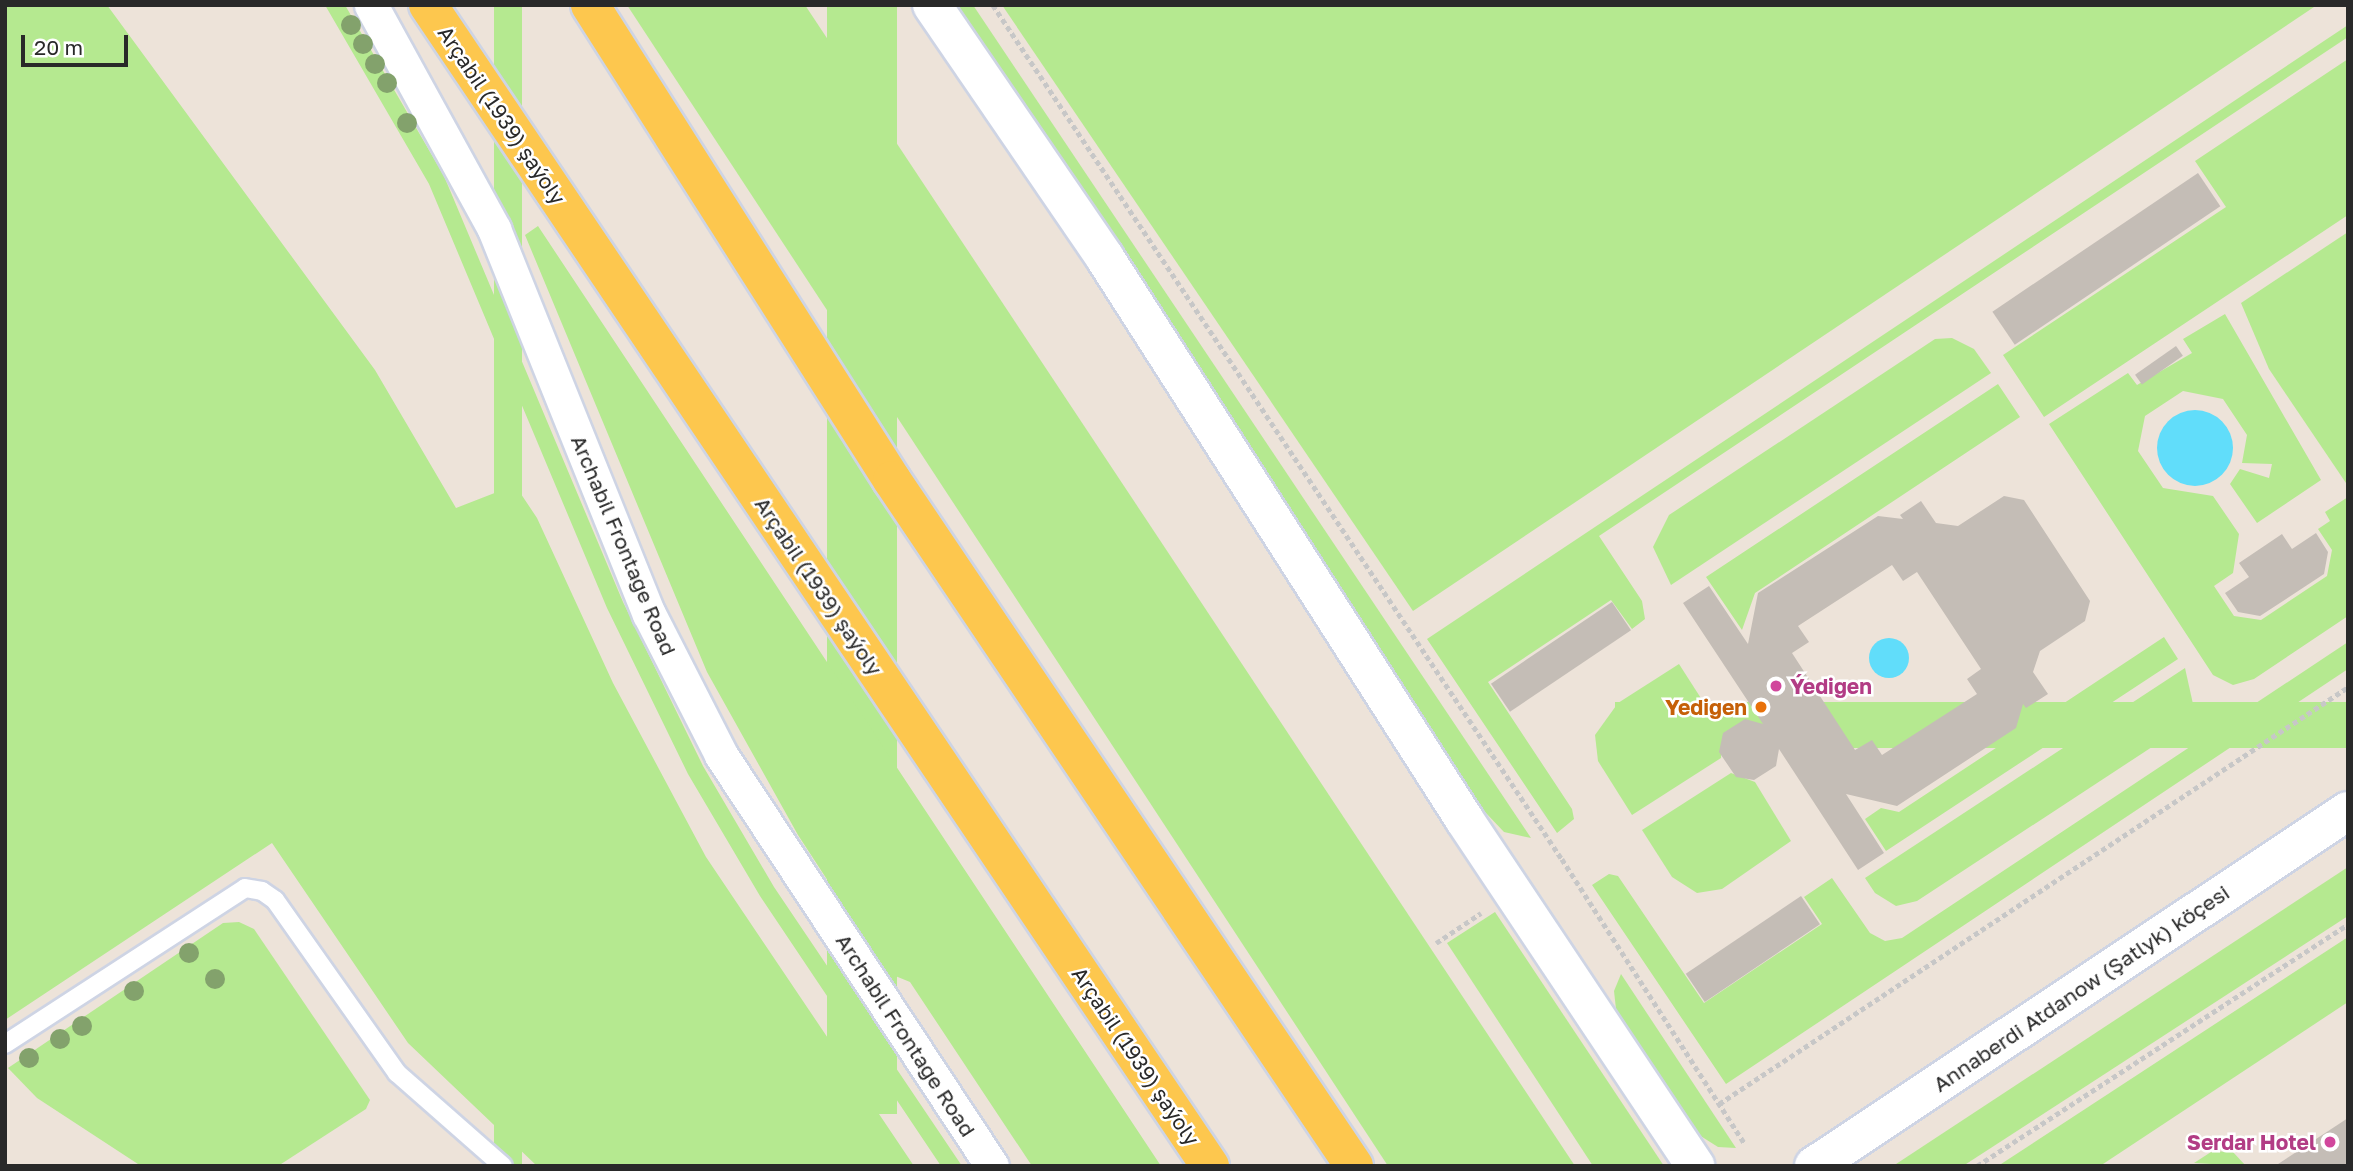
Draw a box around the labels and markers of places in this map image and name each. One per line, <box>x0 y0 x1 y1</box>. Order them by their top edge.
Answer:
place label: Ýedigen <box>1790 673 1872 699</box>
marker: Ýedigen <box>1768 678 1784 694</box>
place label: Yedigen <box>1665 694 1747 720</box>
marker: Yedigen <box>1753 699 1769 715</box>
place label: Serdar Hotel <box>2187 1129 2316 1155</box>
marker: Serdar Hotel <box>2322 1134 2338 1150</box>

